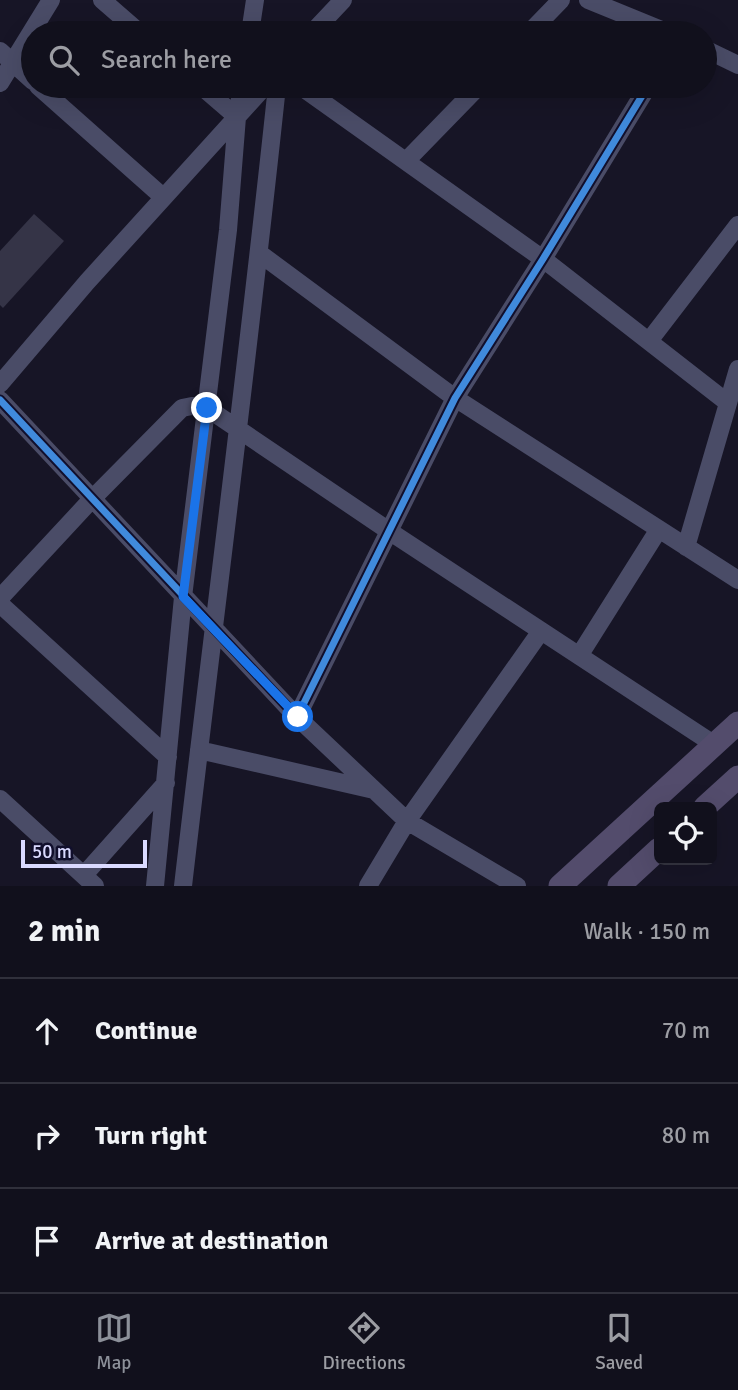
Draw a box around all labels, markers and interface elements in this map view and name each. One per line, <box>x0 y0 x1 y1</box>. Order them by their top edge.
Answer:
search box <box>21 21 717 98</box>
icon: search <box>45 41 83 79</box>
text: Search here <box>101 44 232 76</box>
route end <box>191 392 222 423</box>
route start <box>282 701 313 732</box>
map controls <box>654 802 717 865</box>
button: locate <box>654 802 717 865</box>
scale bar <box>21 837 147 869</box>
text: 50 m <box>32 840 72 864</box>
text: 2 min <box>28 913 100 950</box>
text: Walk · 150 m <box>584 917 710 946</box>
icon: ahead <box>28 1012 66 1050</box>
text: Continue <box>95 1015 197 1047</box>
text: 70 m <box>662 1016 710 1045</box>
icon: right <box>28 1117 66 1155</box>
text: Turn right <box>95 1120 207 1152</box>
text: 80 m <box>662 1121 710 1150</box>
icon: arrive <box>28 1222 66 1260</box>
text: Arrive at destination <box>95 1225 328 1257</box>
tab: Map <box>95 1309 133 1375</box>
tab: Directions <box>323 1309 406 1375</box>
tab: Saved <box>595 1309 643 1375</box>

